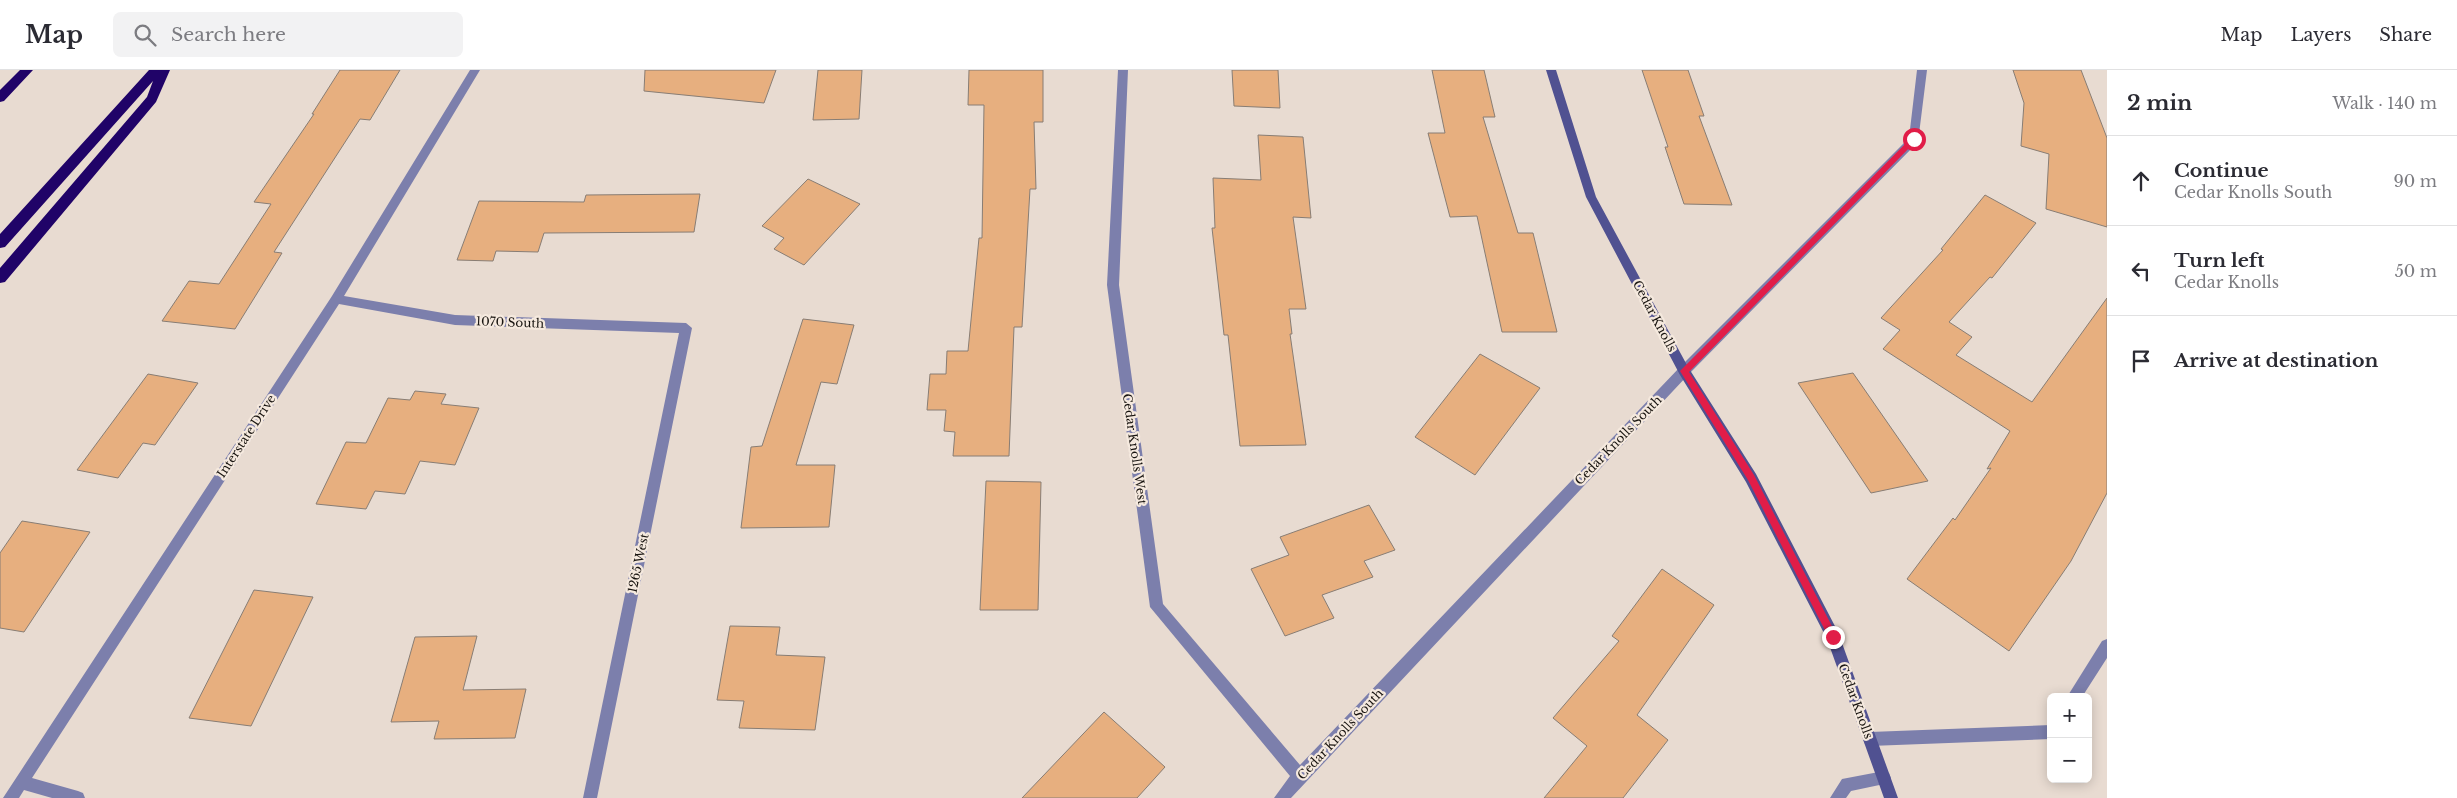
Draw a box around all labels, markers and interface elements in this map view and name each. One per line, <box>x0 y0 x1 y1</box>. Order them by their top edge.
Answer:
search box <box>113 12 463 57</box>
text: Map <box>25 20 83 49</box>
icon: search <box>131 21 159 49</box>
text: Search here <box>171 23 286 46</box>
text: Map <box>2221 24 2262 46</box>
text: Layers <box>2290 24 2351 46</box>
text: Share <box>2379 24 2432 46</box>
text: 2 min <box>2127 90 2192 116</box>
text: Walk · 140 m <box>2332 93 2437 113</box>
route start <box>1903 128 1926 151</box>
text: Continue <box>2174 159 2269 182</box>
icon: ahead <box>2127 167 2155 195</box>
text: 90 m <box>2394 171 2437 191</box>
text: Cedar Knolls South <box>2174 182 2332 202</box>
text: Turn left <box>2174 249 2265 272</box>
icon: left <box>2127 257 2155 285</box>
text: 50 m <box>2395 261 2437 281</box>
text: Cedar Knolls <box>2174 272 2279 292</box>
street label: Cedar Knolls <box>1630 278 1680 354</box>
street label: 1070 South <box>476 313 544 331</box>
icon: arrive <box>2127 347 2155 375</box>
text: Arrive at destination <box>2174 349 2378 372</box>
street label: Interstate Drive <box>214 391 279 480</box>
street label: Cedar Knolls South <box>1571 392 1665 488</box>
street label: Cedar Knolls West <box>1120 393 1150 506</box>
street label: 1265 West <box>624 532 652 594</box>
route end <box>1822 626 1845 649</box>
street label: Cedar Knolls <box>1835 661 1877 741</box>
street label: Cedar Knolls South <box>1294 685 1386 783</box>
map controls <box>2047 693 2092 783</box>
button: + <box>2047 693 2092 738</box>
button: − <box>2047 738 2092 783</box>

